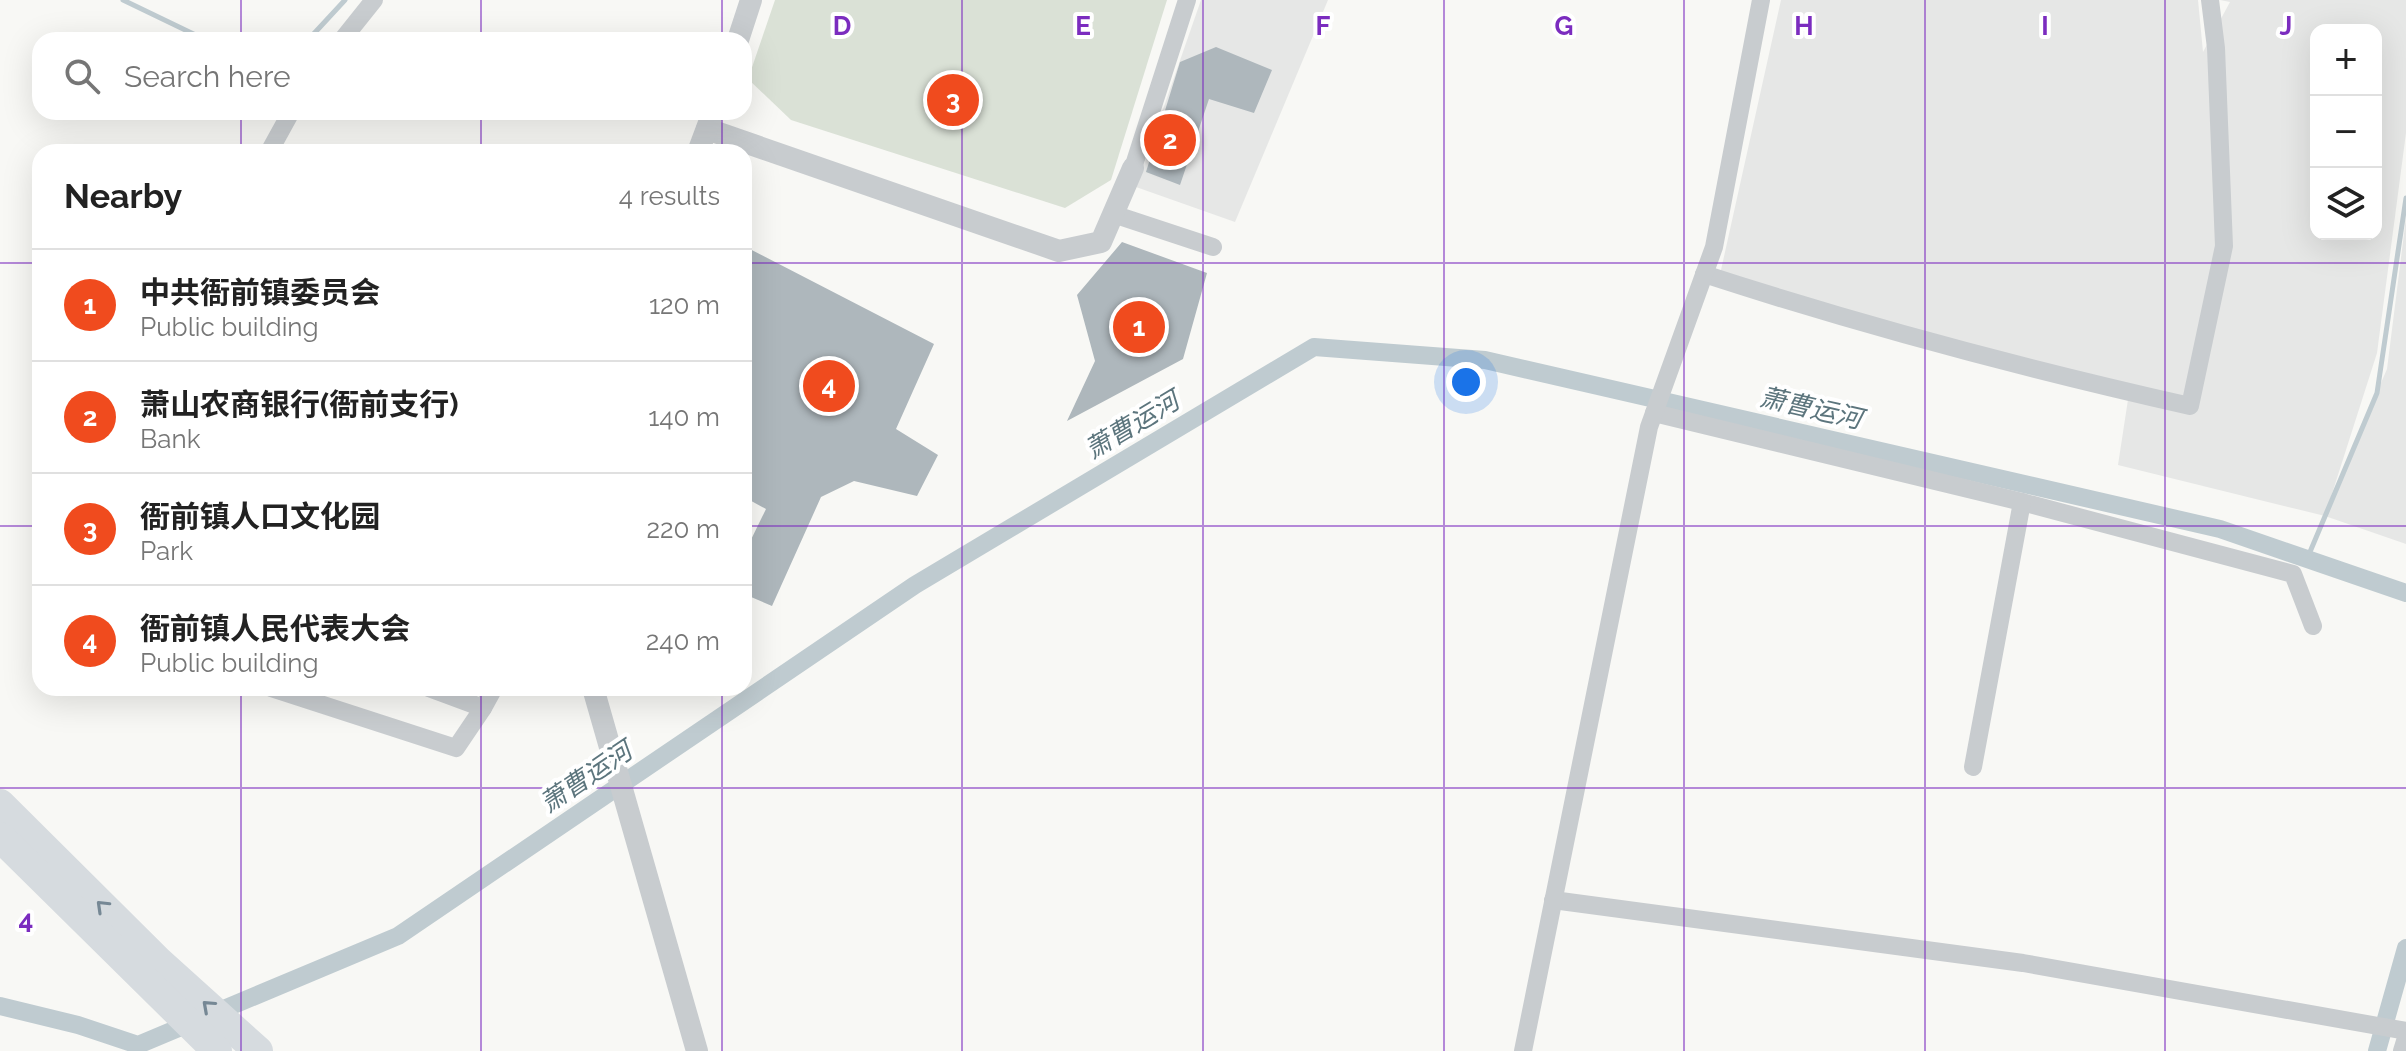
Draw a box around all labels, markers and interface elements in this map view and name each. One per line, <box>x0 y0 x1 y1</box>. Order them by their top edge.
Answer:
text: D <box>833 11 851 41</box>
text: E <box>1075 11 1091 41</box>
text: F <box>1316 11 1331 41</box>
text: G <box>1555 11 1573 41</box>
text: H <box>1794 11 1814 41</box>
text: I <box>2041 11 2049 41</box>
text: J <box>2280 11 2292 41</box>
map controls <box>2310 24 2382 240</box>
button: + <box>2310 24 2382 96</box>
search box <box>32 32 752 120</box>
icon: search <box>60 54 104 98</box>
text: Search here <box>124 59 291 94</box>
pin: 3 <box>927 70 979 130</box>
button: − <box>2310 96 2382 168</box>
pin: 2 <box>1144 110 1196 170</box>
button: layers <box>2310 168 2382 240</box>
text: Nearby <box>64 176 182 216</box>
text: 4 results <box>619 181 720 211</box>
text: 中共衙前镇委员会 <box>140 275 380 310</box>
text: 1 <box>84 290 96 320</box>
text: 120 m <box>649 290 720 320</box>
pin: 1 <box>1113 297 1165 357</box>
text: Public building <box>140 312 319 342</box>
pin: 4 <box>803 356 855 416</box>
your location <box>1446 362 1486 402</box>
water label: 萧曹运河 <box>1757 382 1870 435</box>
water label: 萧曹运河 <box>1080 383 1189 465</box>
text: 萧山农商银行(衙前支行) <box>140 387 459 422</box>
text: 2 <box>83 402 97 432</box>
text: 140 m <box>648 402 720 432</box>
text: Bank <box>140 424 200 454</box>
text: 衙前镇人口文化园 <box>140 499 380 534</box>
text: 3 <box>83 514 97 544</box>
text: 220 m <box>646 514 720 544</box>
text: Park <box>140 536 193 566</box>
text: 衙前镇人民代表大会 <box>140 611 410 646</box>
text: 4 <box>83 626 97 656</box>
text: 240 m <box>646 626 720 656</box>
text: Public building <box>140 648 319 678</box>
water label: 萧曹运河 <box>534 733 642 819</box>
one-way arrow <box>97 901 111 916</box>
text: 4 <box>19 905 33 935</box>
one-way arrow <box>202 1001 217 1016</box>

